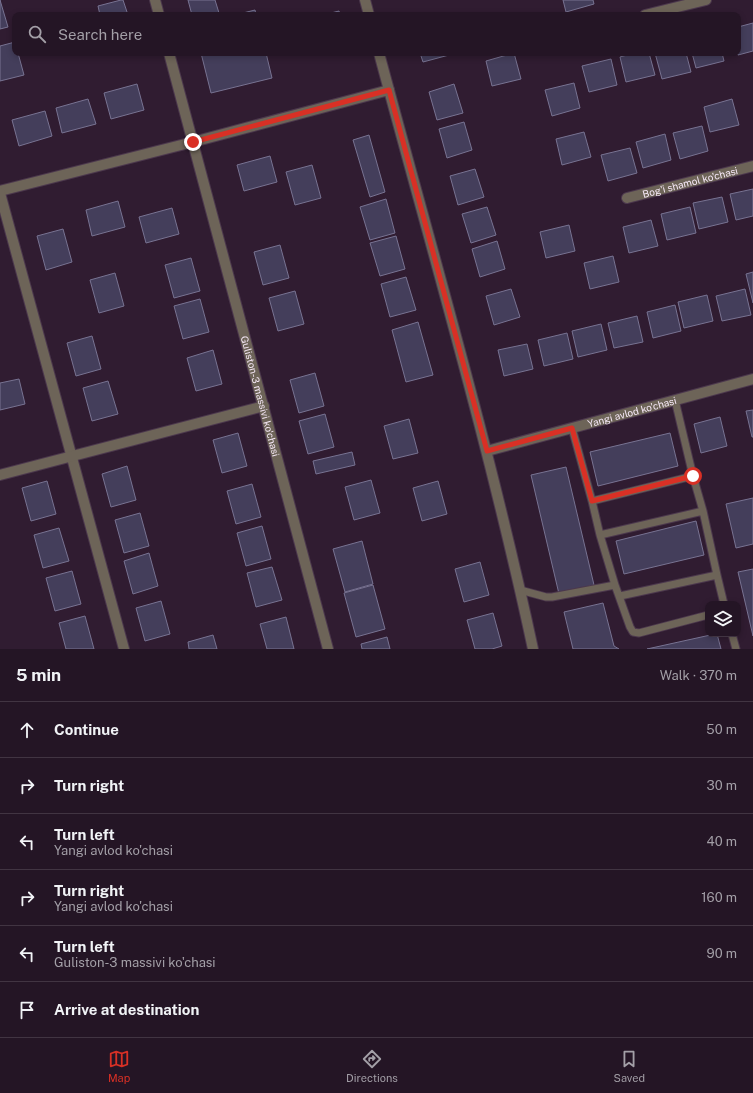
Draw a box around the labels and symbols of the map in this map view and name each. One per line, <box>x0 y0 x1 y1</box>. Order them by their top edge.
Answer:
route end <box>184 133 202 151</box>
street label: Bog'i shamol ko'chasi <box>641 164 739 200</box>
street label: Guliston-3 massivi ko'chasi <box>239 334 282 458</box>
street label: Yangi avlod ko'chasi <box>586 394 678 430</box>
route start <box>684 467 702 485</box>

